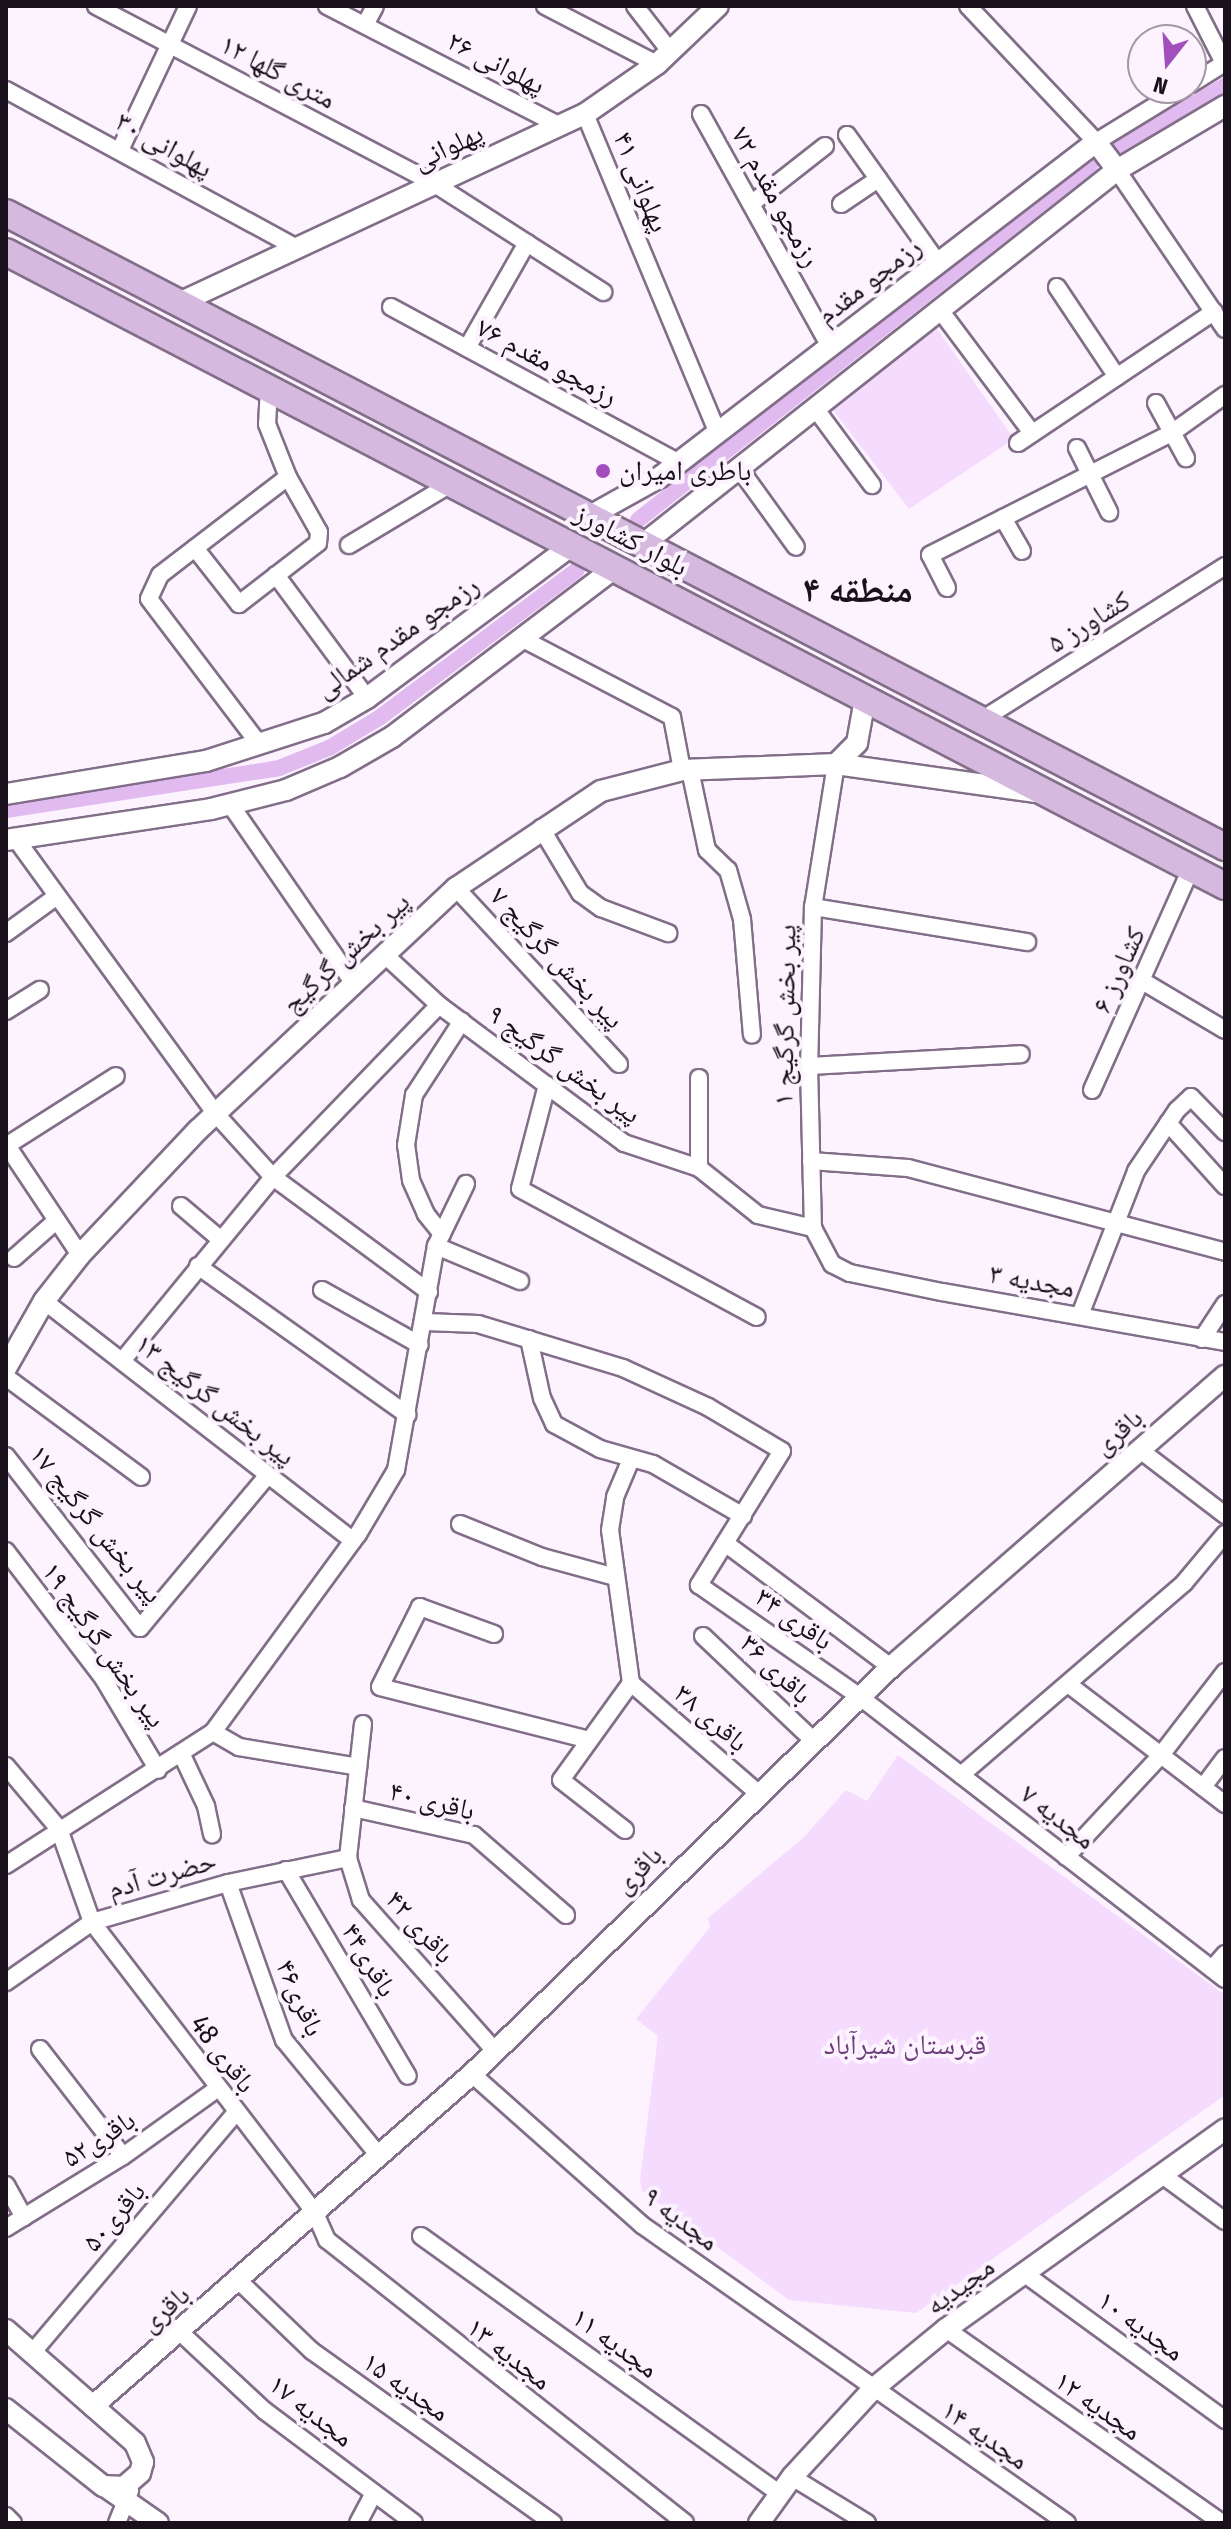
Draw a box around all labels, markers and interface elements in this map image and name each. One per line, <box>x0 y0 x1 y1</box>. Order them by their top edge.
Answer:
street label: پهلوانی ۲۶ <box>441 24 551 102</box>
north arrow <box>1127 24 1207 104</box>
street label: ۱۲ متری گلها <box>214 28 342 116</box>
text: N <box>1150 71 1171 100</box>
street label: پهلوانی ۳۰ <box>110 105 218 185</box>
street label: پهلوانی <box>407 116 489 178</box>
street label: رزمجو مقدم ۷۲ <box>724 121 828 273</box>
street label: پهلوانی ۴۱ <box>606 127 676 237</box>
street label: رزمجو مقدم <box>810 230 928 332</box>
street label: رزمجو مقدم ۷۶ <box>471 311 623 413</box>
place label: باطری امیران <box>619 454 751 488</box>
marker: باطری امیران <box>594 462 612 480</box>
street label: بلوار کشاورز <box>569 496 693 584</box>
street label: رزمجو مقدم شمالی <box>309 568 485 706</box>
district label: منطقه ۴ <box>803 569 913 613</box>
street label: کشاورز ۵ <box>1041 584 1137 660</box>
street label: پیر بخش گرگیج ۷ <box>483 880 631 1036</box>
street label: پیر بخش گرگیج <box>275 885 417 1021</box>
street label: کشاورز ۶ <box>1085 922 1153 1018</box>
street label: پیر بخش گرگیج ۱ <box>767 924 803 1106</box>
street label: پیر بخش گرگیج ۹ <box>481 997 647 1131</box>
street label: مجدیه ۳ <box>987 1257 1077 1305</box>
street label: پیر بخش گرگیج ۱۳ <box>128 1327 302 1473</box>
street label: باقری <box>1086 1401 1150 1463</box>
street label: پیر بخش گرگیج ۱۷ <box>22 1438 170 1610</box>
street label: پیر بخش گرگیج ۱۹ <box>35 1556 173 1734</box>
street label: باقری ۳۴ <box>749 1580 839 1658</box>
street label: باقری ۳۶ <box>733 1627 819 1711</box>
street label: باقری ۳۸ <box>667 1677 755 1759</box>
street label: باقری ۴۰ <box>386 1774 478 1828</box>
street label: مجدیه ۷ <box>1014 1777 1102 1857</box>
street label: باقری <box>607 1839 669 1901</box>
street label: حضرت آدم <box>104 1844 220 1906</box>
street label: باقری ۴۲ <box>378 1883 462 1971</box>
street label: باقری۴۴ <box>334 1917 404 2003</box>
street label: باقری۴۶ <box>268 1954 332 2042</box>
street label: باقری 48 <box>183 2008 263 2100</box>
park label: قبرستان شیرآباد <box>824 2028 986 2062</box>
street label: باقری۵۲ <box>56 2103 142 2175</box>
street label: باقری۵۰ <box>75 2175 153 2259</box>
street label: مجدیه ۹ <box>637 2180 725 2258</box>
street label: مجیدیه <box>919 2250 1001 2322</box>
street label: باقری <box>133 2278 197 2340</box>
street label: مجدیه ۱۰ <box>1091 2283 1191 2369</box>
street label: مجدیه ۱۱ <box>565 2300 665 2386</box>
street label: مجدیه ۱۳ <box>460 2310 558 2398</box>
street label: مجدیه ۱۵ <box>356 2345 456 2429</box>
street label: مجدیه ۱۲ <box>1048 2364 1148 2448</box>
street label: مجدیه ۱۷ <box>262 2367 360 2455</box>
street label: مجدیه ۱۴ <box>935 2393 1035 2477</box>

